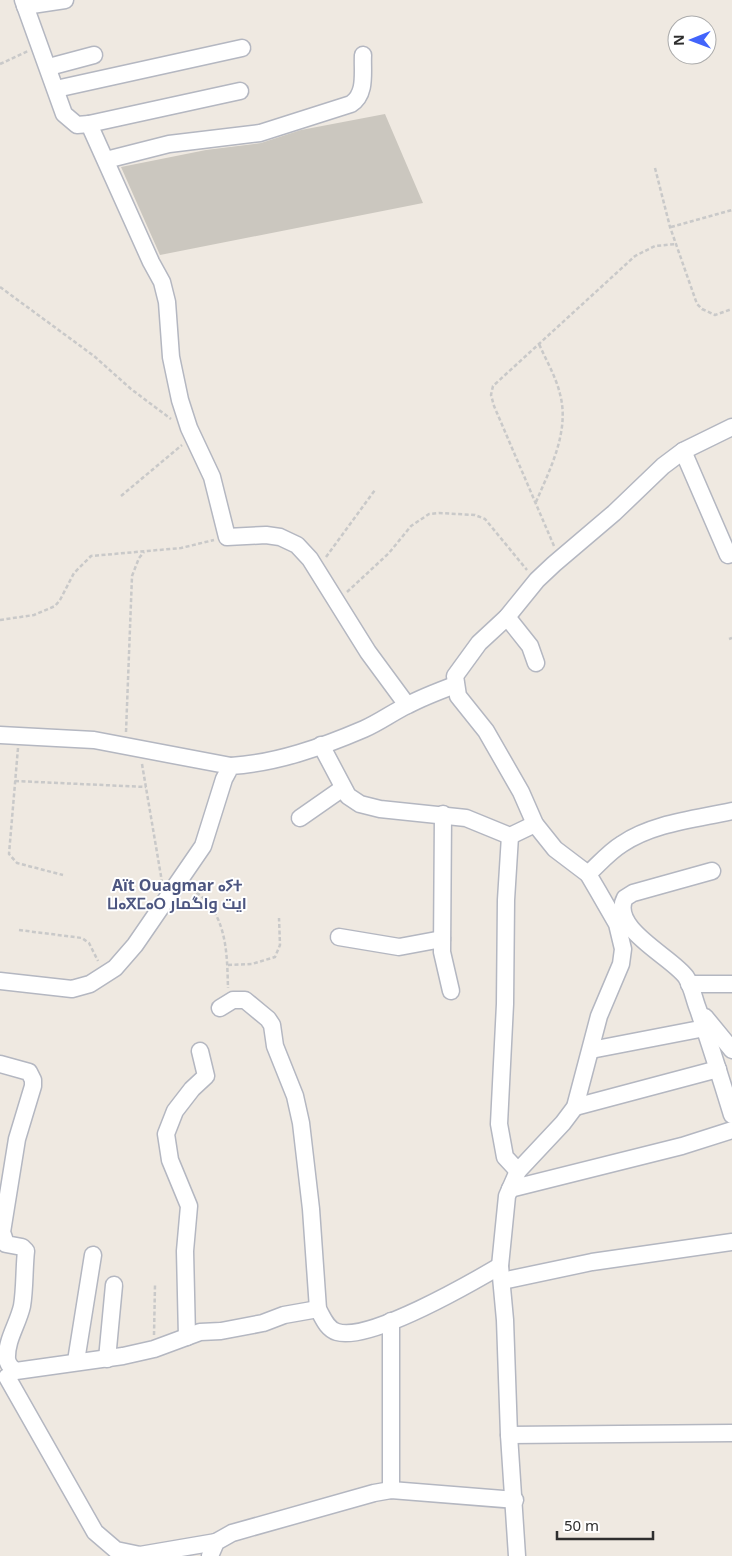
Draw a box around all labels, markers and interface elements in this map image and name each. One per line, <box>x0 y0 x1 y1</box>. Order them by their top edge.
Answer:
north arrow <box>667 15 717 65</box>
text: N <box>669 34 688 46</box>
district label: Aït Ouagmar ⴰⵢⵜ ⵡⴰⴳⵎⴰⵔ ايت واگمار <box>107 874 247 914</box>
scale bar <box>557 1508 653 1540</box>
text: 50 m <box>564 1515 599 1535</box>

